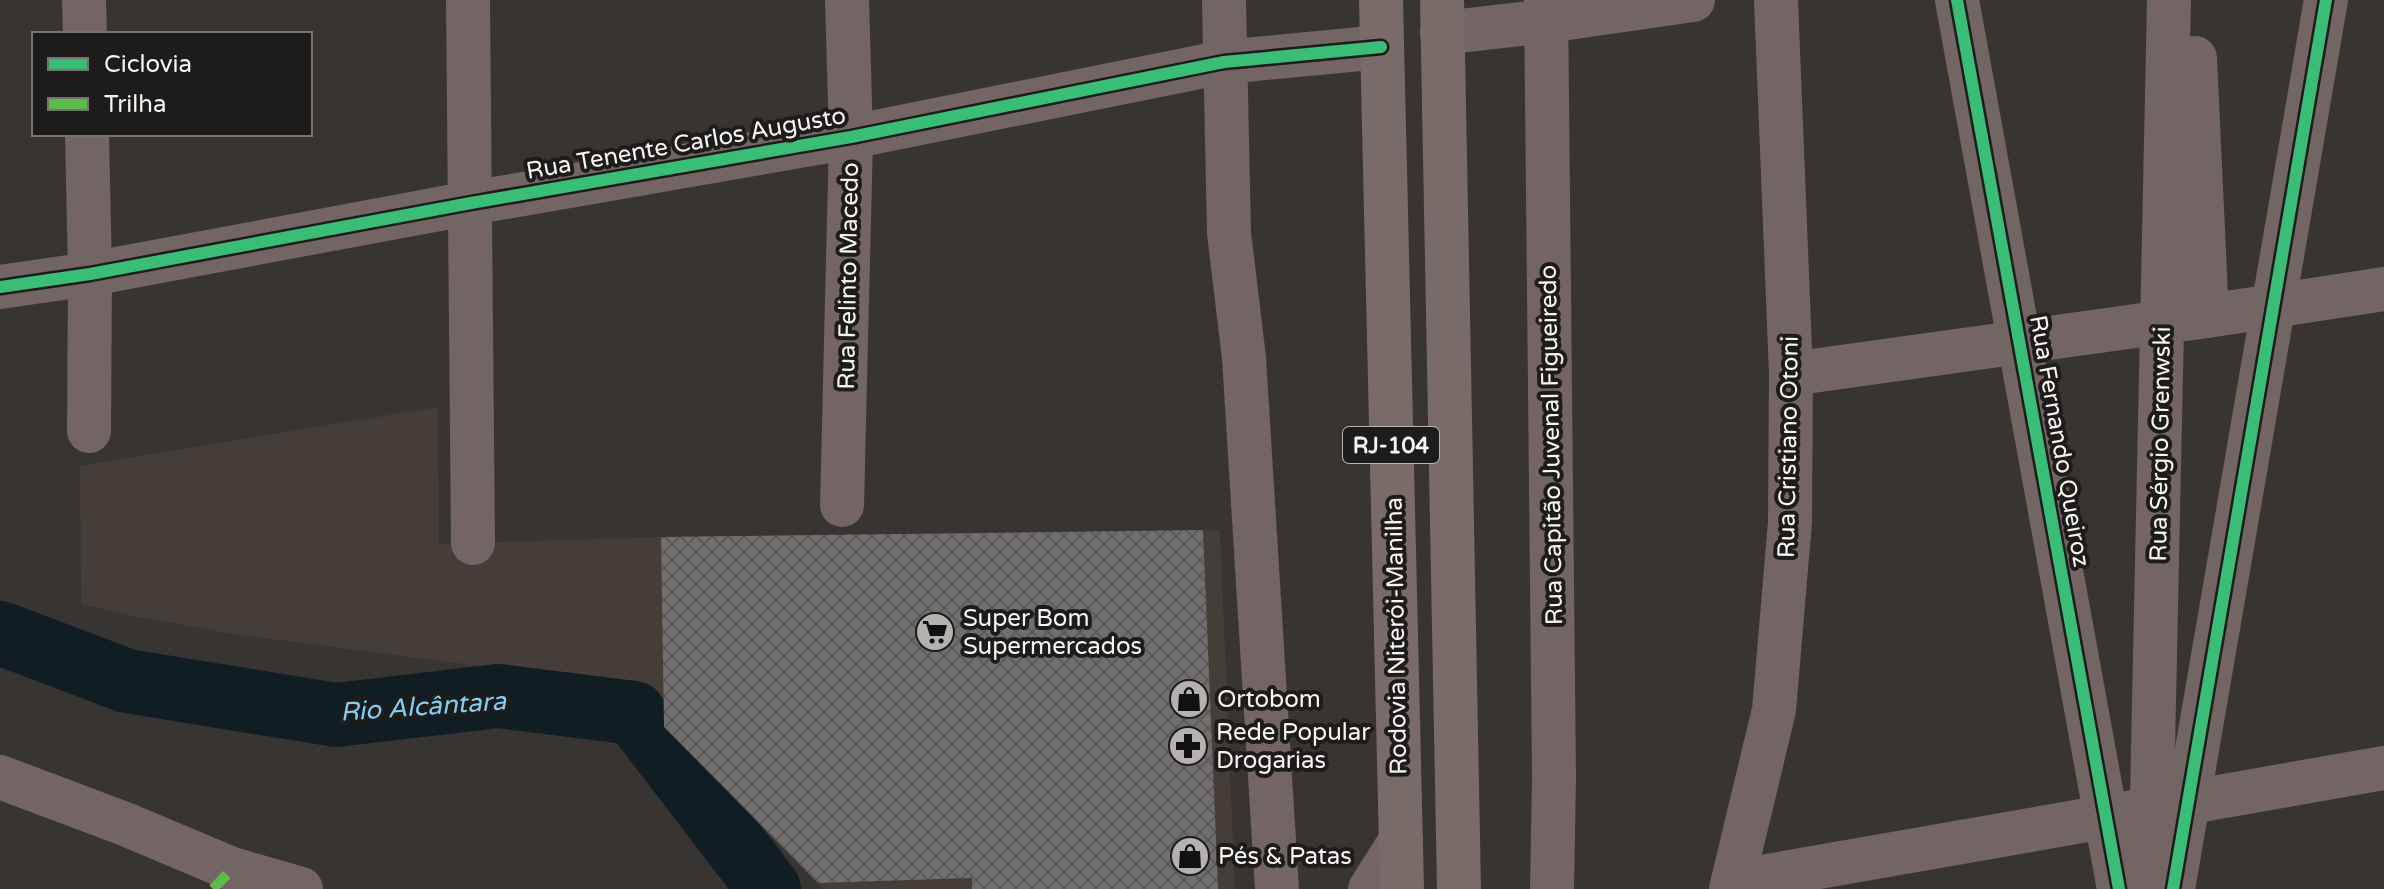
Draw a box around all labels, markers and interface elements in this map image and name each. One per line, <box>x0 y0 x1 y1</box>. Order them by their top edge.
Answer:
legend <box>32 32 312 136</box>
text: Ciclovia <box>104 50 192 79</box>
text: Trilha <box>104 90 166 119</box>
street label: Rua Tenente Carlos Augusto <box>524 101 848 186</box>
street label: Rua Felinto Macedo <box>832 162 865 390</box>
street label: Rua Capitão Juvenal Figueiredo <box>1534 265 1569 625</box>
street label: Rua Fernando Queiroz <box>2023 313 2096 569</box>
street label: Rua Sérgio Grenwski <box>2144 326 2177 562</box>
street label: Rua Cristiano Otoni <box>1772 336 1805 558</box>
road number: RJ-104 <box>1343 427 1439 463</box>
street label: Rodovia Niterói-Manilha <box>1380 497 1413 775</box>
place label: Super Bom Supermercados <box>963 604 1142 661</box>
supermarket icon: Super Bom Supermercados <box>914 611 956 653</box>
shop icon: Ortobom <box>1168 678 1210 720</box>
water label: Rio Alcântara <box>339 685 508 728</box>
place label: Ortobom <box>1217 685 1321 714</box>
place label: Rede Popular Drogarias <box>1216 718 1371 775</box>
pharmacy icon: Rede Popular Drogarias <box>1167 725 1209 767</box>
shop icon: Pés & Patas <box>1169 835 1211 877</box>
place label: Pés & Patas <box>1218 842 1352 871</box>

